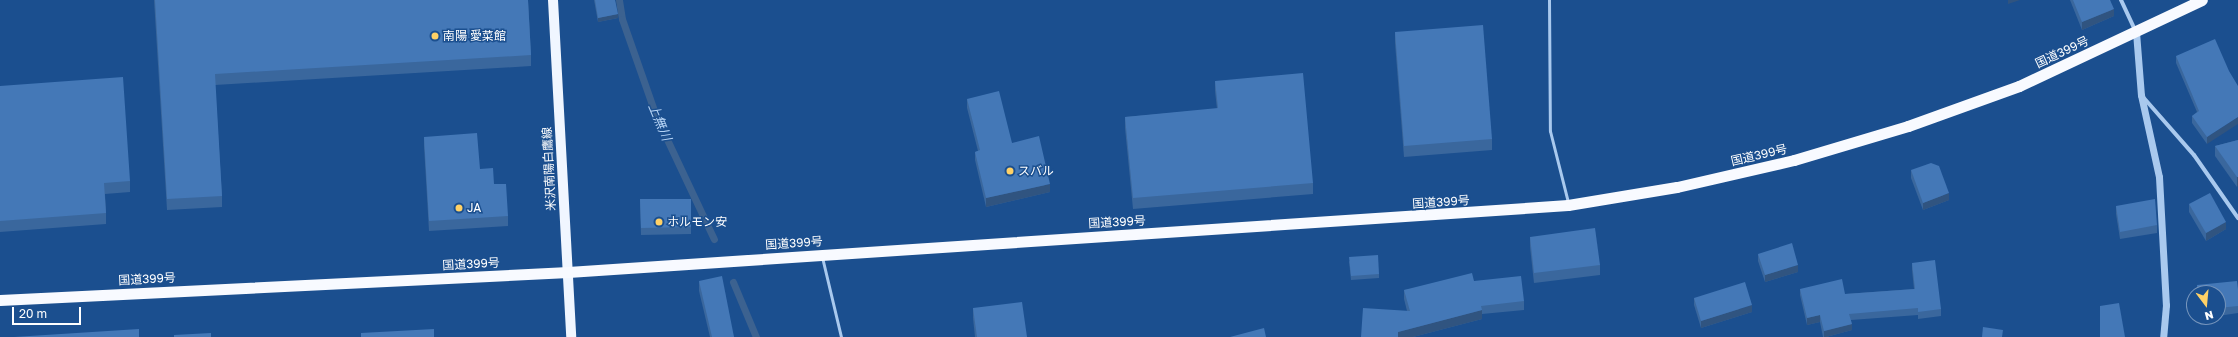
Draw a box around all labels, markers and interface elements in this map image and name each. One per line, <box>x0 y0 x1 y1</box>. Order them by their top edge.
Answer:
place label: 南陽 愛菜館 <box>443 29 506 43</box>
marker: 南陽 愛菜館 <box>430 31 440 41</box>
street label: 国道399号 <box>2033 33 2091 71</box>
water label: 上無川 <box>645 101 675 143</box>
street label: 米沢南陽白鷹線 <box>540 127 558 211</box>
street label: 国道399号 <box>1729 142 1789 168</box>
place label: スバル <box>1018 164 1054 178</box>
marker: スバル <box>1005 166 1015 176</box>
street label: 国道399号 <box>1412 193 1470 211</box>
place label: JA <box>467 201 481 215</box>
marker: JA <box>454 203 464 213</box>
street label: 国道399号 <box>1088 213 1146 231</box>
place label: ホルモン安 <box>667 215 727 229</box>
marker: ホルモン安 <box>654 217 664 227</box>
street label: 国道399号 <box>765 234 823 252</box>
street label: 国道399号 <box>442 255 500 273</box>
street label: 国道399号 <box>118 270 176 288</box>
north arrow <box>2186 285 2226 325</box>
scale bar <box>14 299 83 325</box>
text: 20 m <box>19 306 47 321</box>
text: N <box>2203 309 2215 323</box>

